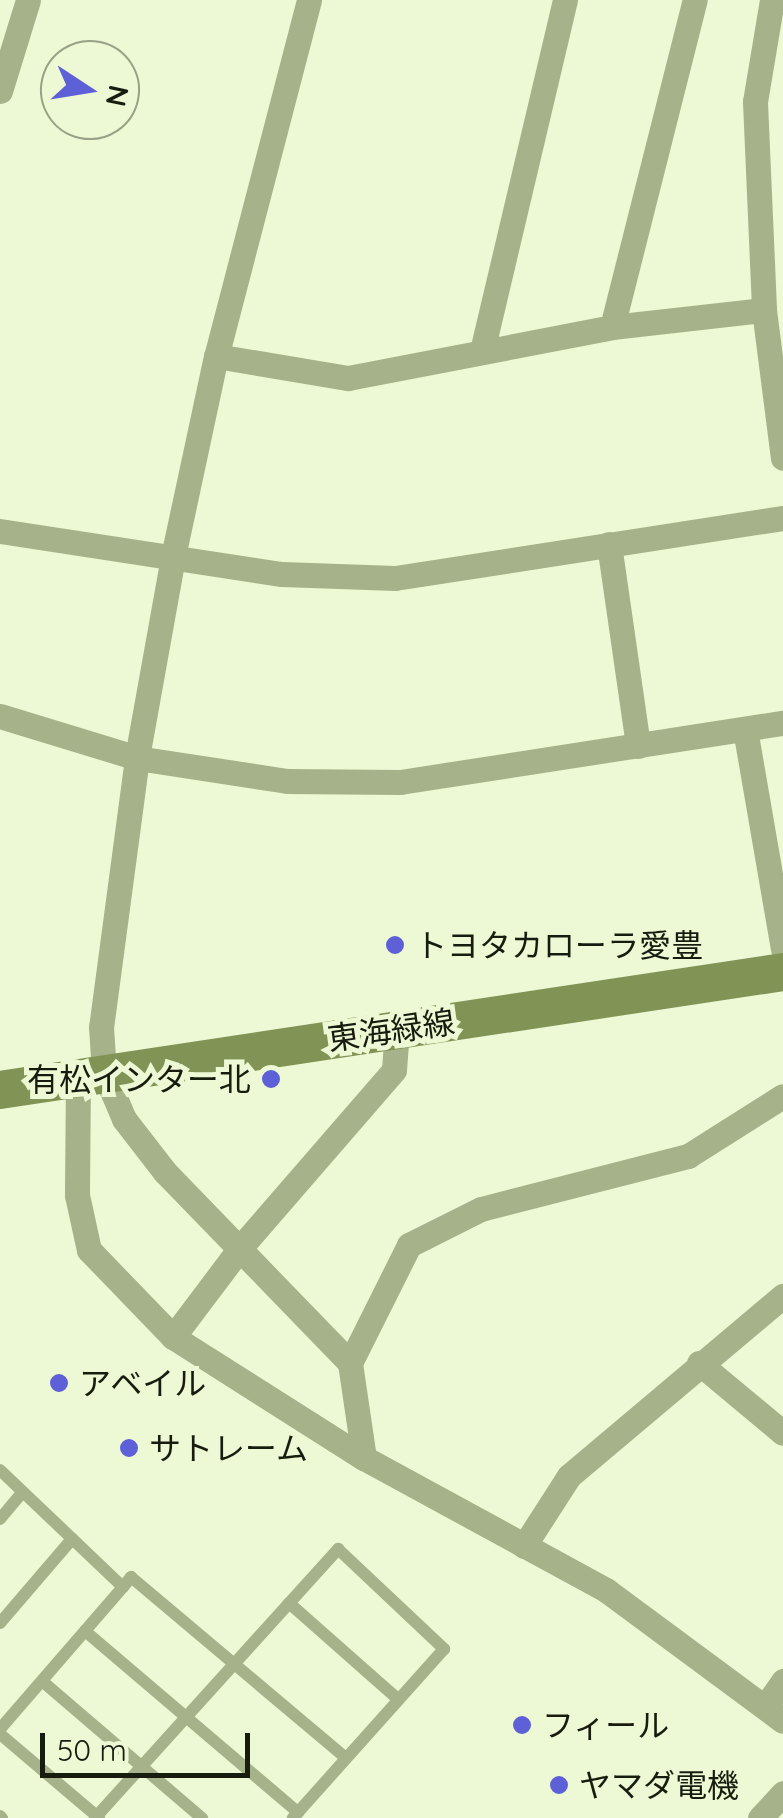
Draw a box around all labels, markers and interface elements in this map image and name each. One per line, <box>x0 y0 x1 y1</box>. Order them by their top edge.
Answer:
north arrow <box>40 40 140 140</box>
text: N <box>99 82 137 110</box>
place label: トヨタカローラ愛豊 <box>415 926 703 964</box>
marker: トヨタカローラ愛豊 <box>384 934 406 956</box>
street label: 東海緑線 <box>325 1002 457 1058</box>
place label: 有松インター北 <box>27 1060 251 1098</box>
marker: 有松インター北 <box>260 1068 282 1090</box>
place label: アベイル <box>79 1364 207 1402</box>
marker: アベイル <box>48 1372 70 1394</box>
place label: サトレーム <box>149 1429 309 1467</box>
marker: サトレーム <box>118 1437 140 1459</box>
place label: フィール <box>542 1706 670 1744</box>
scale bar <box>45 1713 255 1775</box>
marker: フィール <box>511 1714 533 1736</box>
text: 50 m <box>57 1731 127 1769</box>
place label: ヤマダ電機 <box>579 1766 739 1804</box>
marker: ヤマダ電機 <box>548 1774 570 1796</box>

